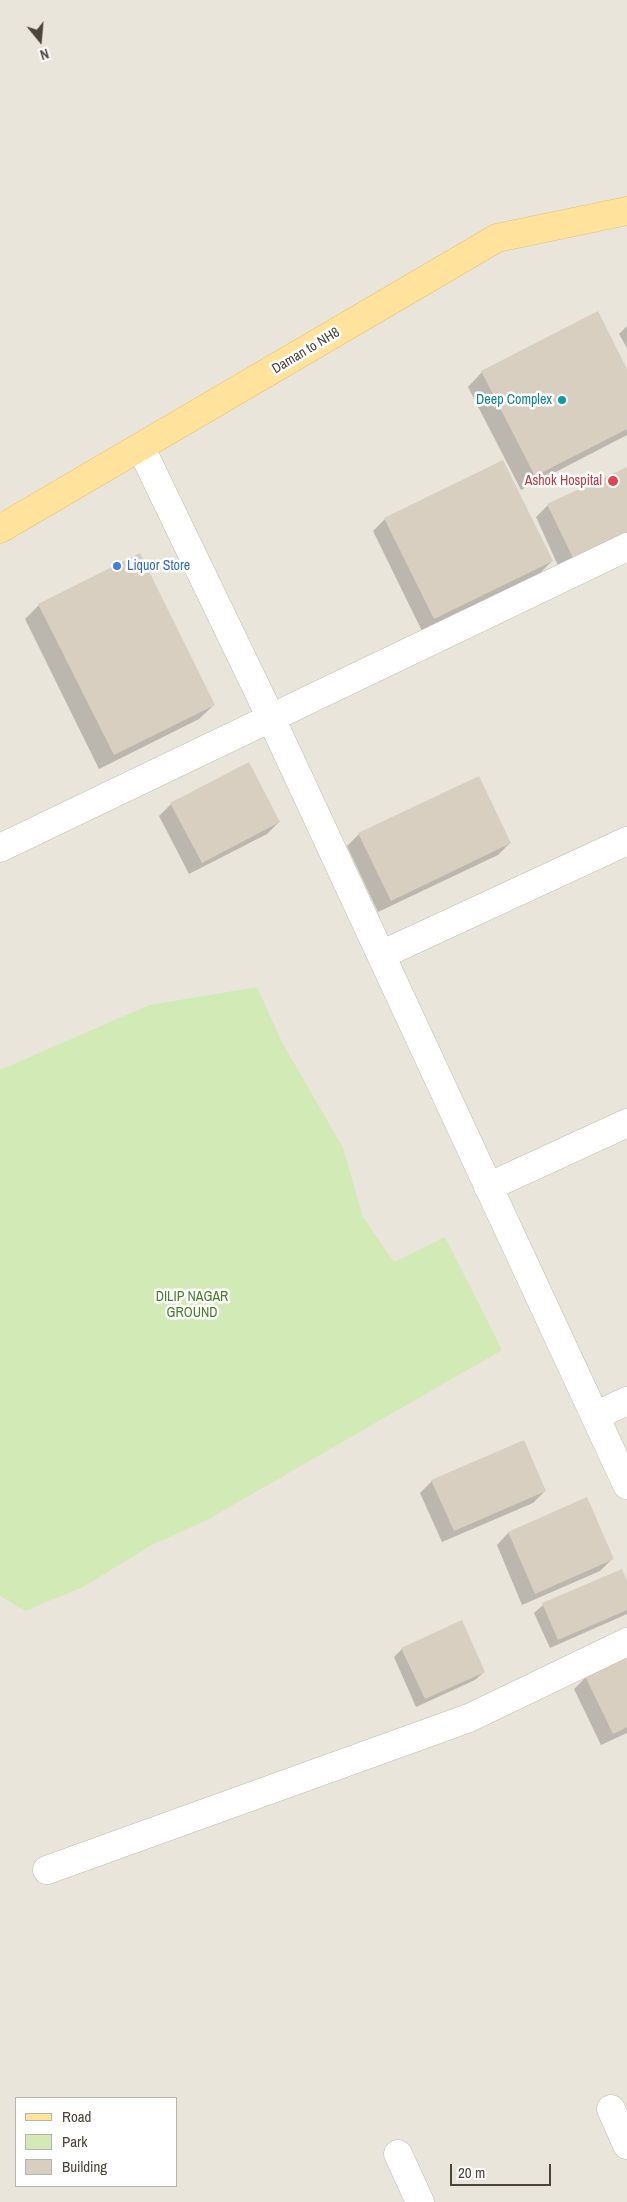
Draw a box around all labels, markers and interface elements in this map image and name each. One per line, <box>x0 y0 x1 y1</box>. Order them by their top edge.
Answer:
north arrow <box>15 15 65 65</box>
text: N <box>38 45 51 64</box>
street label: Daman to NH8 <box>269 324 343 378</box>
place label: Deep Complex <box>476 392 552 408</box>
marker: Deep Complex <box>556 394 568 406</box>
place label: Ashok Hospital <box>525 473 602 489</box>
marker: Ashok Hospital <box>606 474 620 488</box>
place label: Liquor Store <box>127 558 190 574</box>
marker: Liquor Store <box>111 560 123 572</box>
park label: DILIP NAGAR GROUND <box>156 1289 228 1321</box>
legend <box>15 2097 178 2187</box>
text: Road <box>62 2106 91 2127</box>
text: Park <box>62 2131 87 2152</box>
scale bar <box>452 2154 553 2186</box>
text: Building <box>62 2156 107 2177</box>
text: 20 m <box>458 2162 485 2183</box>

